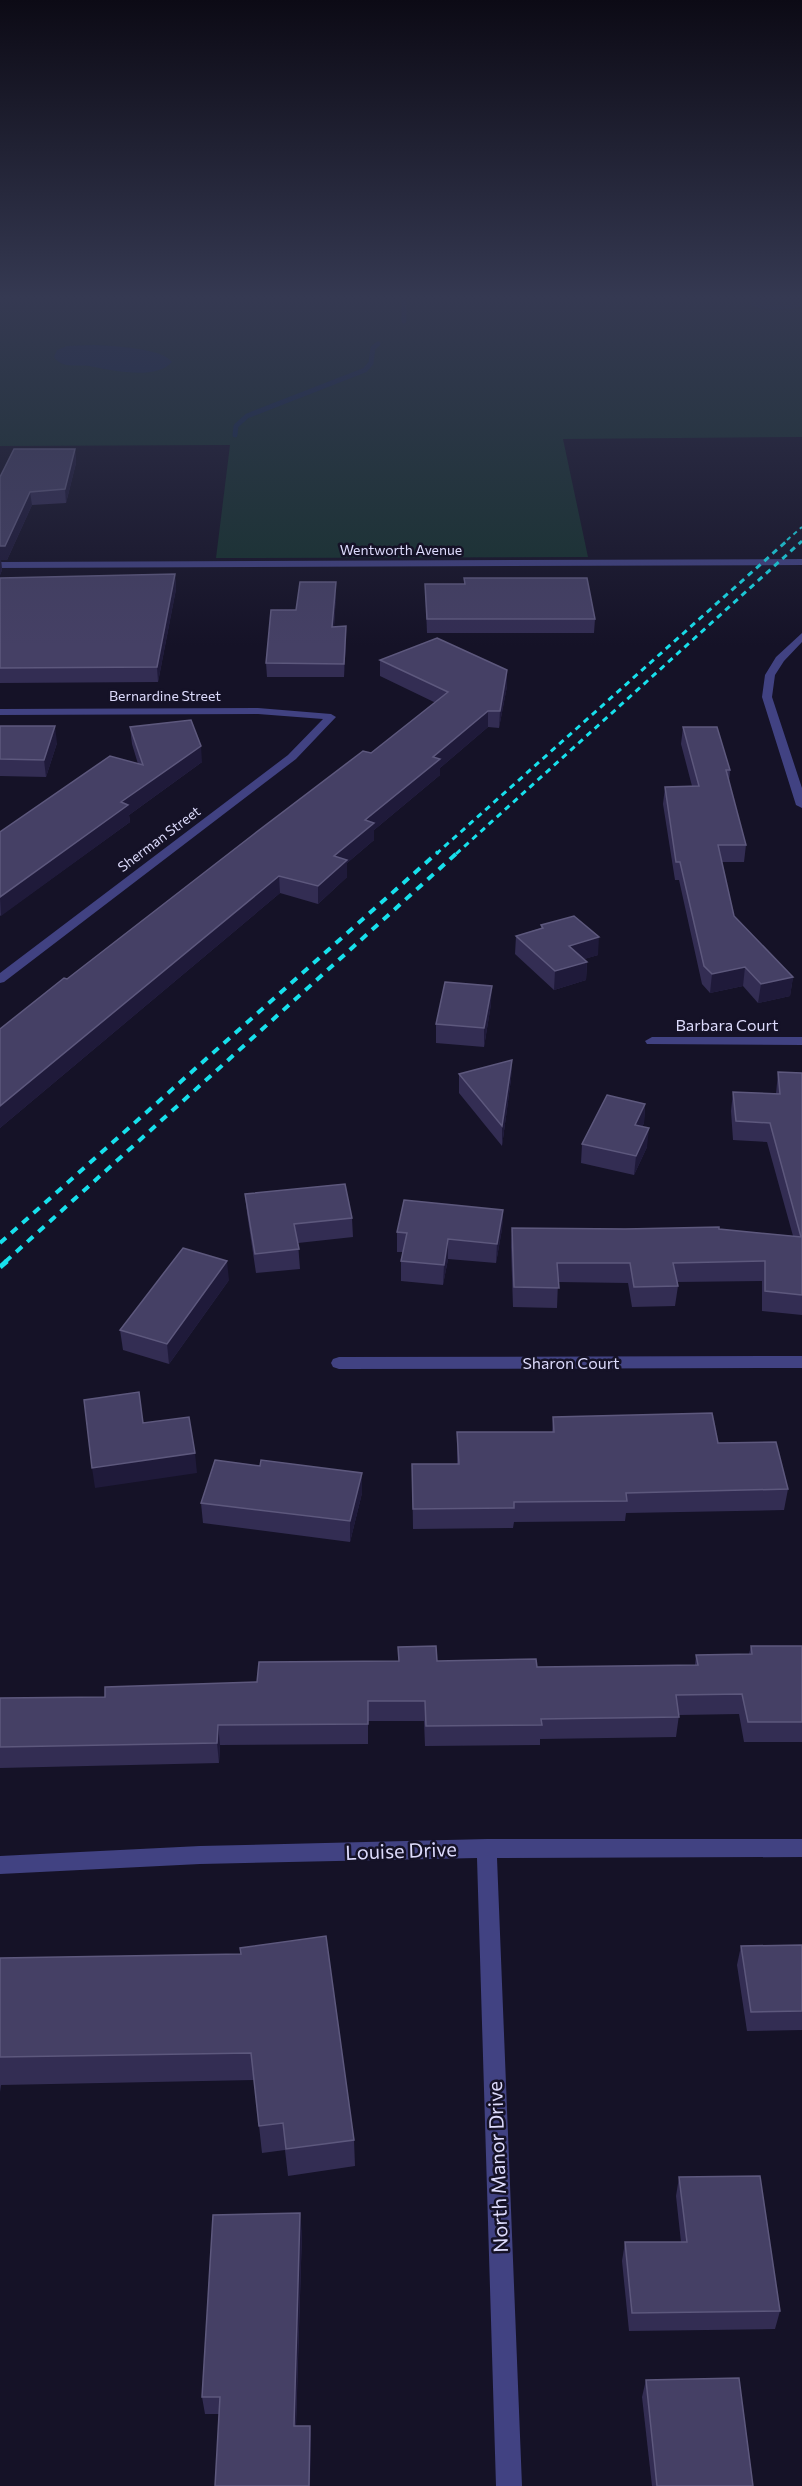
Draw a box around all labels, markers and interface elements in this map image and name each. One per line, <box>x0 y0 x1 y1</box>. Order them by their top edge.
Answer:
street label: Wentworth Avenue <box>340 541 462 558</box>
street label: Bernardine Street <box>109 687 221 704</box>
street label: Sherman Street <box>114 802 204 875</box>
street label: Barbara Court <box>676 1015 779 1034</box>
street label: Sharon Court <box>522 1353 620 1372</box>
street label: Louise Drive <box>345 1836 457 1864</box>
street label: North Manor Drive <box>482 2081 512 2253</box>

